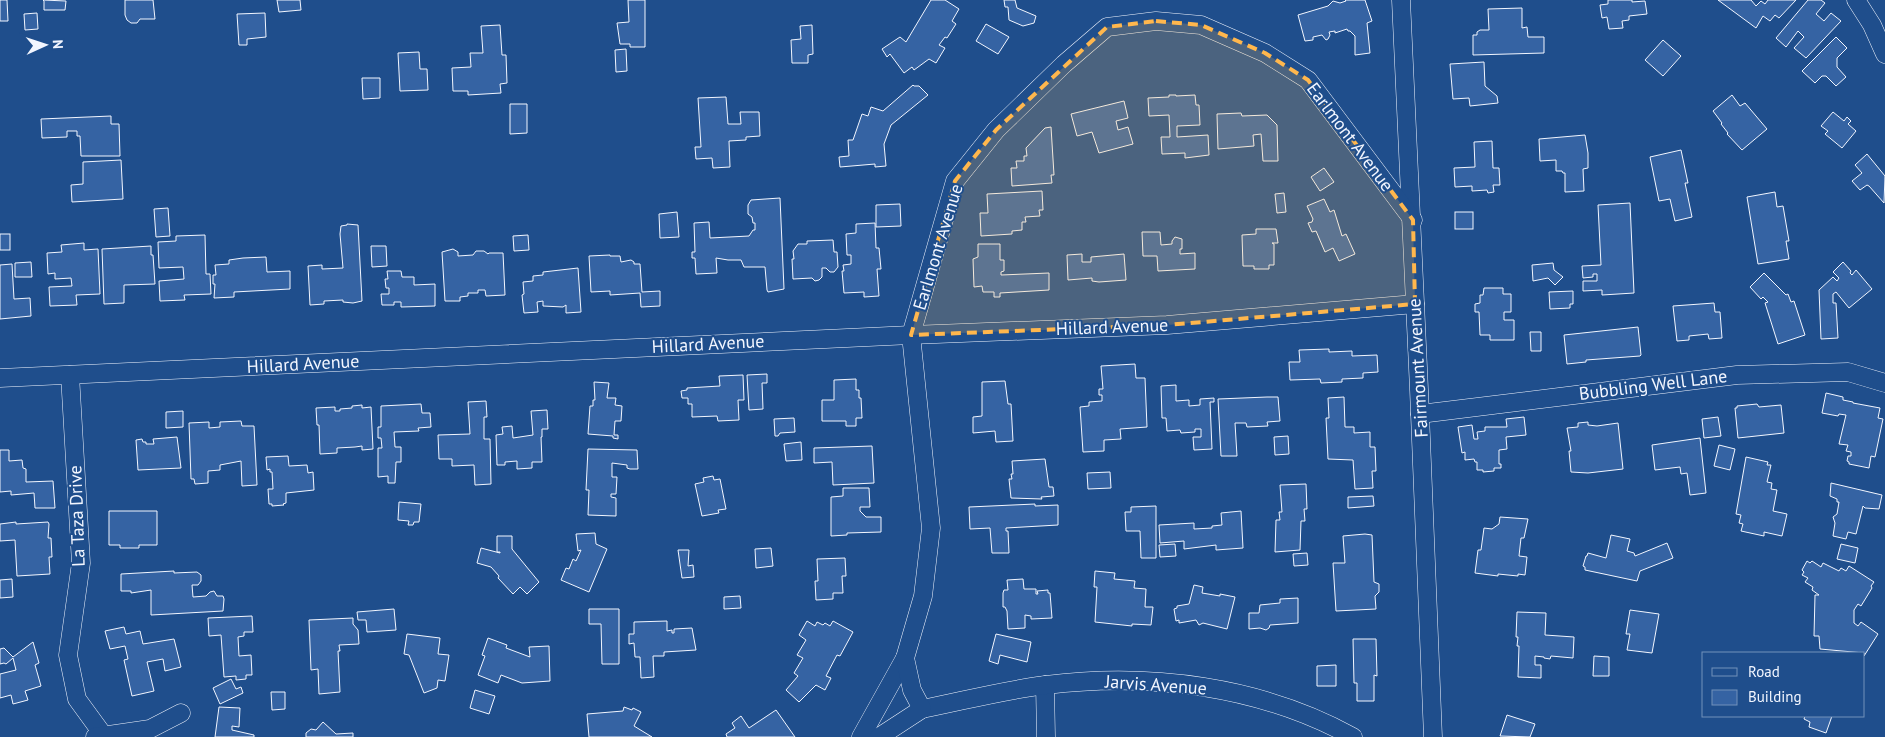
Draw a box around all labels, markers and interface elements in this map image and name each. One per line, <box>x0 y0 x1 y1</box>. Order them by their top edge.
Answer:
north arrow <box>20 20 70 70</box>
text: N <box>49 39 67 49</box>
street label: Earlmont Avenue <box>1302 78 1399 196</box>
street label: Earlmont Avenue <box>907 181 968 313</box>
street label: Fairmount Avenue <box>1402 298 1433 438</box>
street label: Hillard Avenue <box>1055 313 1169 340</box>
street label: Hillard Avenue <box>651 329 765 358</box>
street label: Hillard Avenue <box>246 349 360 378</box>
street label: Bubbling Well Lane <box>1577 364 1728 405</box>
street label: La Taza Drive <box>63 465 90 567</box>
legend <box>1702 652 1865 717</box>
text: Road <box>1748 662 1780 681</box>
street label: Jarvis Avenue <box>1103 669 1208 700</box>
text: Building <box>1748 687 1802 706</box>

